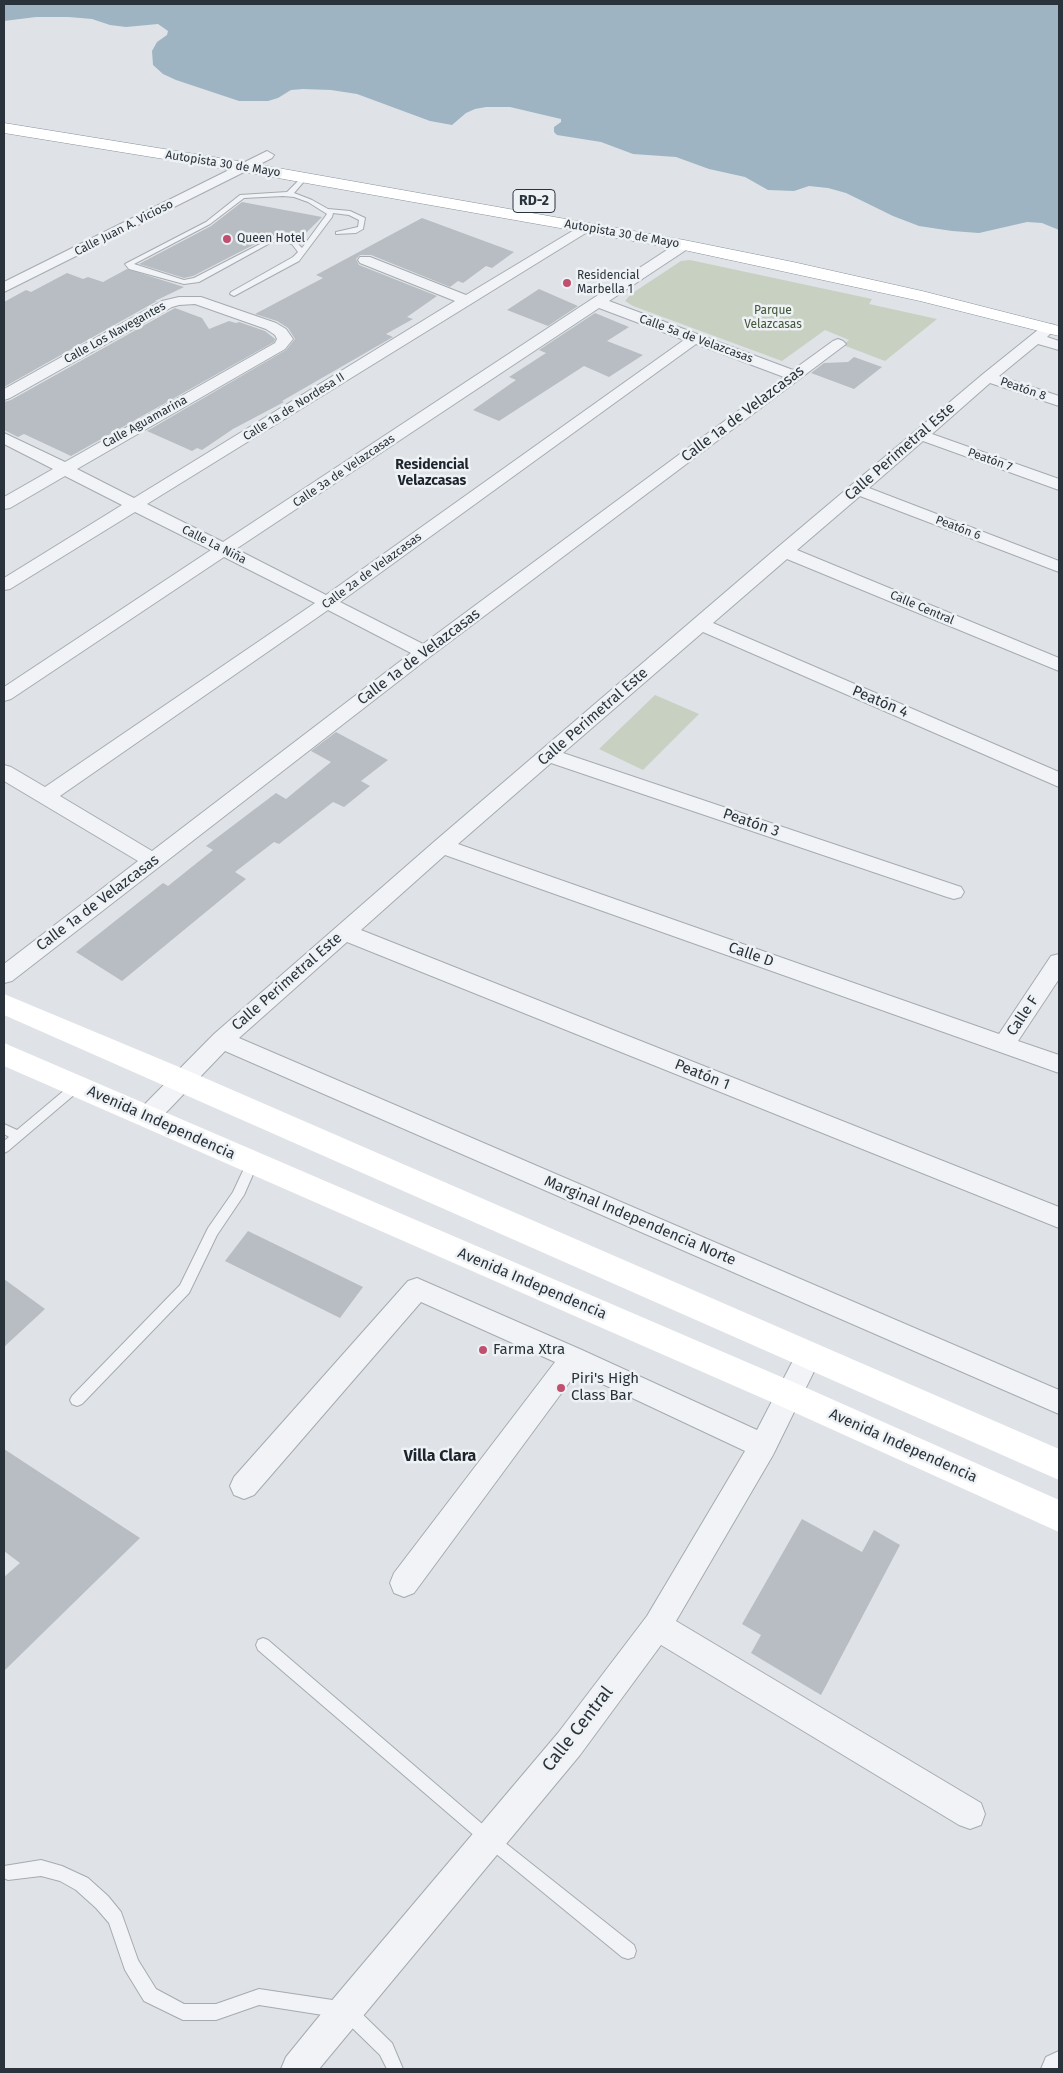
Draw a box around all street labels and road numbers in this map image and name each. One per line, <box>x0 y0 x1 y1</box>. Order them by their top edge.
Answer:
street label: Autopista 30 de Mayo <box>164 148 282 180</box>
road number: RD-2 <box>513 190 555 212</box>
street label: Calle Juan A. Vicioso <box>72 197 176 259</box>
street label: Autopista 30 de Mayo <box>563 217 681 251</box>
street label: Calle Los Navegantes <box>62 299 168 367</box>
street label: Calle 5a de Velazcasas <box>637 312 755 366</box>
street label: Calle 1a de Velazcasas <box>678 362 808 466</box>
street label: Calle 1a de Nordesa II <box>241 370 347 444</box>
street label: Peatón 8 <box>998 374 1048 404</box>
street label: Calle Aguamarina <box>100 393 190 451</box>
street label: Calle Perimetral Este <box>841 399 959 505</box>
street label: Calle 3a de Velazcasas <box>290 432 398 510</box>
street label: Peatón 7 <box>966 445 1014 475</box>
street label: Peatón 6 <box>933 513 983 543</box>
street label: Calle La Niña <box>179 523 249 567</box>
street label: Calle 2a de Velazcasas <box>319 530 425 612</box>
street label: Calle Central <box>888 588 956 628</box>
street label: Calle 1a de Velazcasas <box>354 605 484 709</box>
street label: Calle Perimetral Este <box>534 664 652 770</box>
street label: Peatón 4 <box>849 682 911 722</box>
street label: Peatón 3 <box>720 805 782 841</box>
street label: Calle 1a de Velazcasas <box>33 851 163 955</box>
street label: Calle Perimetral Este <box>228 929 346 1035</box>
street label: Calle D <box>726 939 776 971</box>
street label: Calle F <box>1003 993 1043 1039</box>
street label: Peatón 1 <box>672 1056 732 1094</box>
street label: Avenida Independencia <box>84 1082 238 1164</box>
street label: Marginal Independencia Norte <box>541 1172 739 1270</box>
street label: Avenida Independencia <box>455 1244 609 1324</box>
street label: Avenida Independencia <box>826 1405 980 1487</box>
street label: Calle Central <box>538 1682 618 1776</box>

